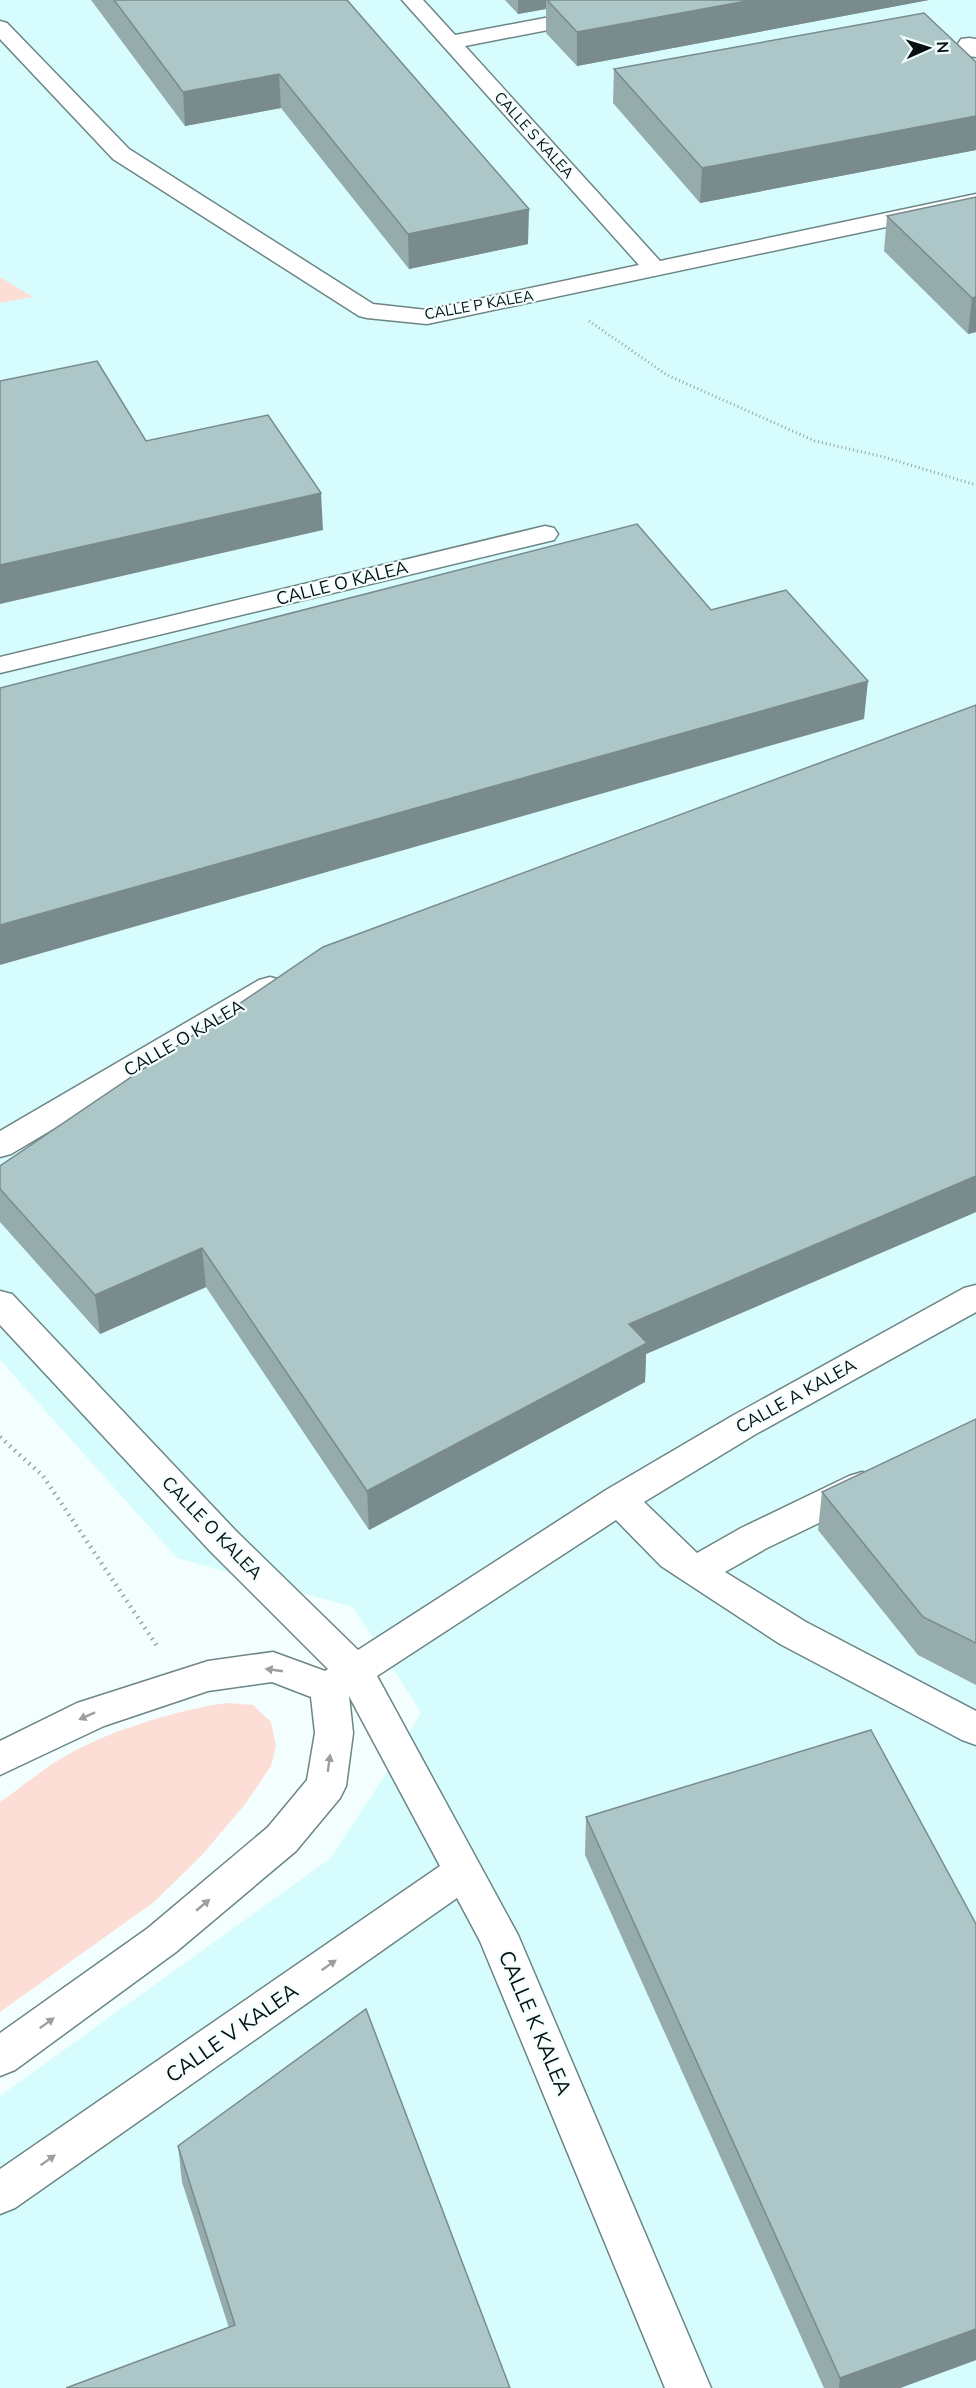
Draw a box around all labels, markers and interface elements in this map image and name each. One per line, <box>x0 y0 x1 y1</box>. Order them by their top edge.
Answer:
north arrow <box>898 18 958 78</box>
text: N <box>931 41 953 54</box>
street label: CALLE S KALEA <box>490 87 578 183</box>
street label: CALLE P KALEA <box>423 286 535 324</box>
street label: CALLE O KALEA <box>274 555 410 611</box>
street label: CALLE O KALEA <box>120 994 248 1082</box>
street label: CALLE A KALEA <box>731 1353 861 1439</box>
street label: CALLE O KALEA <box>156 1471 268 1585</box>
one-way arrow <box>264 1665 283 1675</box>
one-way arrow <box>77 1711 95 1721</box>
one-way arrow <box>325 1754 334 1773</box>
one-way arrow <box>195 1899 211 1912</box>
street label: CALLE K KALEA <box>492 1946 578 2100</box>
one-way arrow <box>320 1959 336 1971</box>
street label: CALLE V KALEA <box>160 1977 304 2089</box>
one-way arrow <box>39 2017 55 2029</box>
one-way arrow <box>40 2155 56 2166</box>

